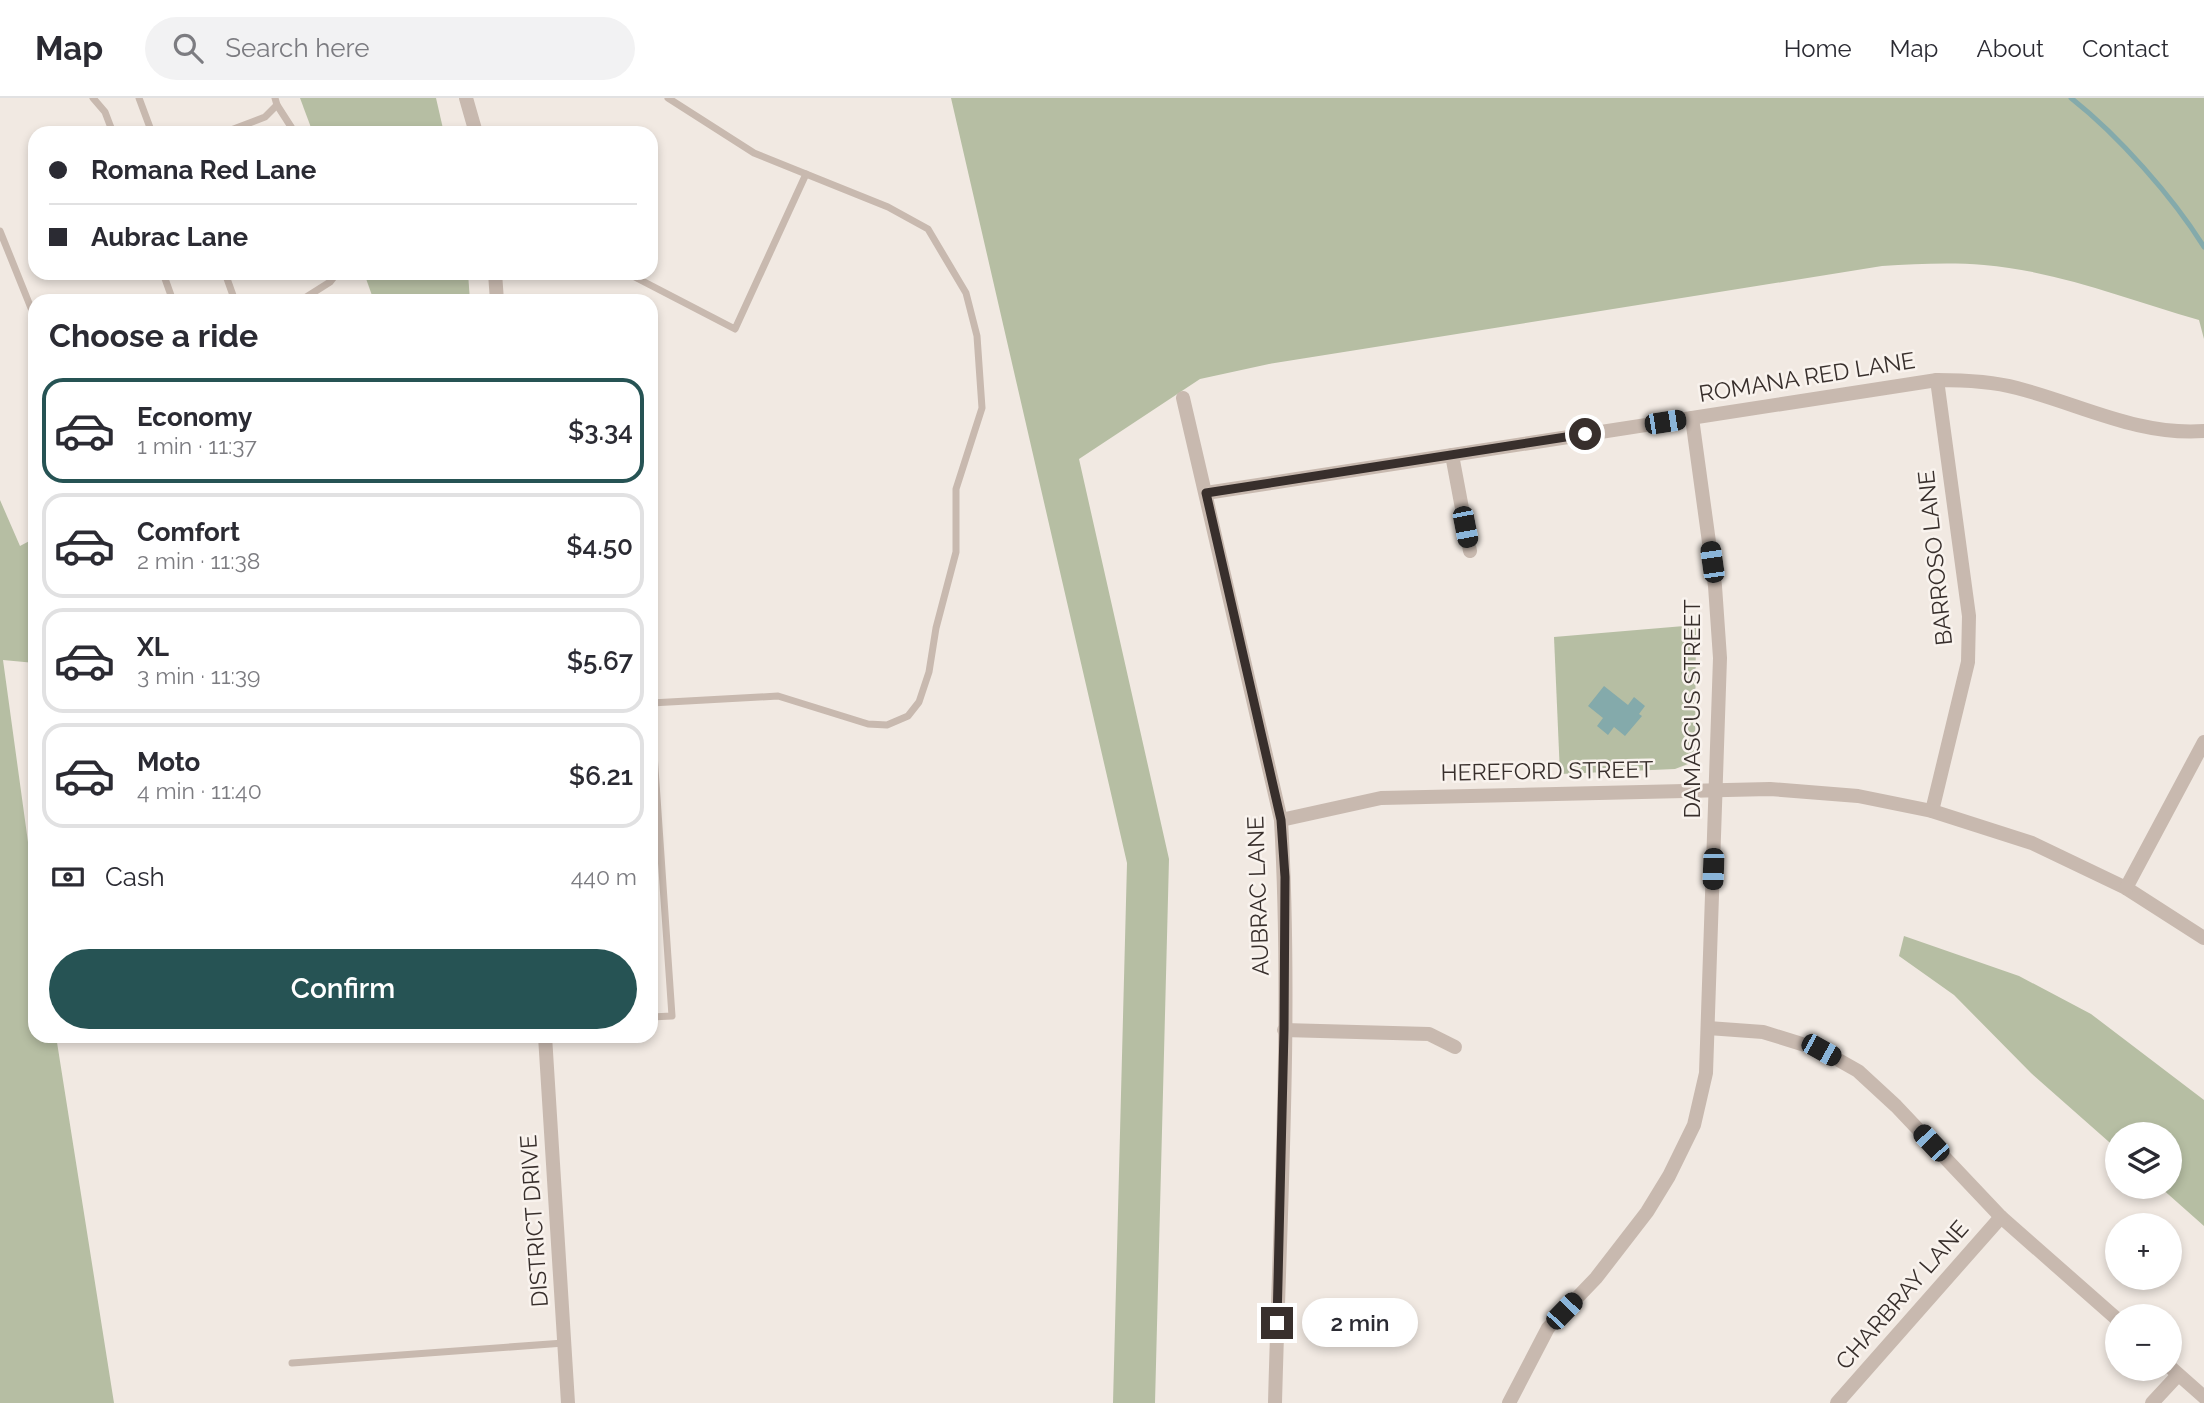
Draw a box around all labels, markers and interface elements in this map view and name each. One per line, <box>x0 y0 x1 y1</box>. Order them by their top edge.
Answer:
search box <box>145 17 635 80</box>
text: Map <box>35 29 103 68</box>
icon: search <box>169 29 207 67</box>
text: Search here <box>225 33 370 63</box>
text: Home <box>1784 34 1852 63</box>
text: Map <box>1890 34 1938 63</box>
text: About <box>1976 34 2044 63</box>
text: Contact <box>2082 34 2169 63</box>
text: Romana Red Lane <box>91 155 316 185</box>
text: Aubrac Lane <box>91 222 248 252</box>
text: Choose a ride <box>49 317 258 354</box>
street label: ROMANA RED LANE <box>1697 346 1917 407</box>
icon: car <box>53 399 116 462</box>
text: Economy <box>137 402 252 432</box>
car <box>1643 408 1688 436</box>
text: $3.34 <box>568 416 633 446</box>
route start <box>1569 418 1601 450</box>
text: 1 min · 11:37 <box>137 432 257 459</box>
street label: BARROSO LANE <box>1912 469 1957 647</box>
car <box>1451 504 1480 550</box>
icon: car <box>53 514 116 577</box>
text: Comfort <box>137 517 240 547</box>
text: $4.50 <box>566 531 633 561</box>
car <box>1699 540 1726 584</box>
text: 2 min · 11:38 <box>137 547 260 574</box>
street label: DAMASCUS STREET <box>1678 600 1705 818</box>
icon: car <box>53 629 116 692</box>
text: XL <box>137 632 169 662</box>
text: $5.67 <box>567 646 633 676</box>
text: 3 min · 11:39 <box>137 662 261 689</box>
icon: car <box>53 744 116 807</box>
text: Moto <box>137 747 200 777</box>
street label: HEREFORD STREET <box>1440 755 1654 786</box>
text: $6.21 <box>569 761 633 791</box>
text: 4 min · 11:40 <box>137 777 262 804</box>
street label: AUBRAC LANE <box>1241 816 1274 976</box>
car <box>1702 848 1725 890</box>
icon: cash <box>49 858 87 896</box>
text: Cash <box>105 862 165 892</box>
text: 440 m <box>571 863 637 890</box>
button: Confirm <box>49 949 637 1029</box>
car <box>1798 1031 1845 1069</box>
car <box>1909 1120 1954 1166</box>
map controls <box>2105 1122 2182 1381</box>
button: layers <box>2105 1122 2182 1199</box>
street label: DISTRICT DRIVE <box>514 1134 553 1308</box>
button: + <box>2105 1213 2182 1290</box>
street label: CHARBRAY LANE <box>1830 1215 1973 1374</box>
car <box>1542 1289 1587 1333</box>
callout: 2 min <box>1302 1298 1417 1348</box>
button: − <box>2105 1304 2182 1381</box>
route end <box>1261 1307 1293 1339</box>
text: 2 min <box>1331 1309 1389 1336</box>

